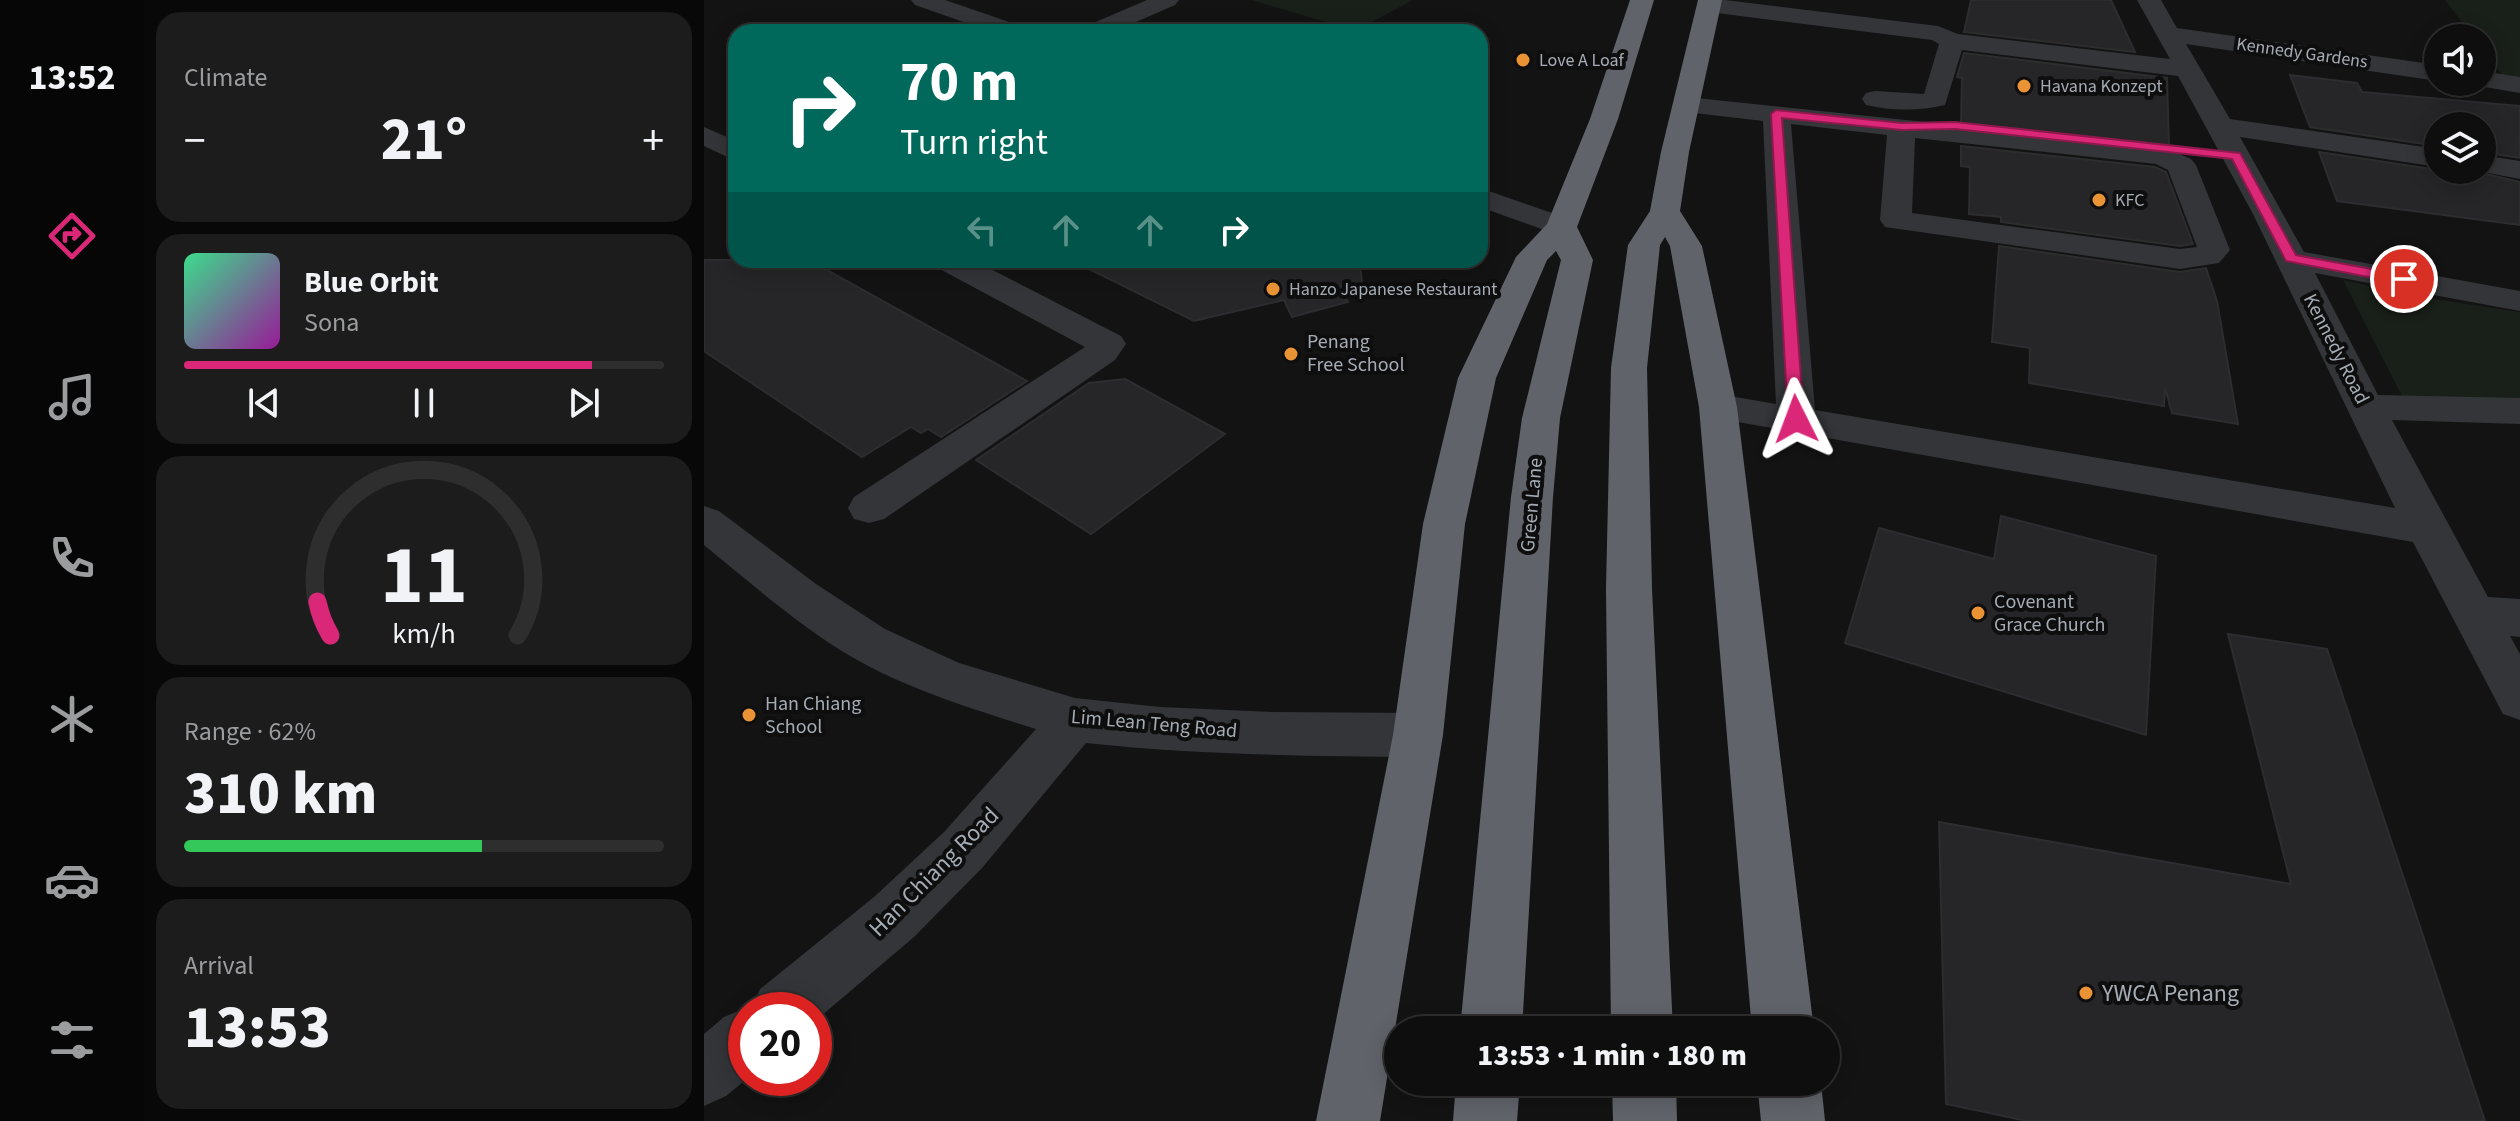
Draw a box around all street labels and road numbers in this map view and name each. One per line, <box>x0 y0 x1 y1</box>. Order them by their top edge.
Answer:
street label: Kennedy Gardens <box>2235 31 2369 75</box>
street label: Kennedy Road <box>2296 289 2376 409</box>
street label: Green Lane <box>1514 457 1550 553</box>
street label: Lim Lean Teng Road <box>1070 703 1238 745</box>
street label: Han Chiang Road <box>861 799 1007 945</box>

